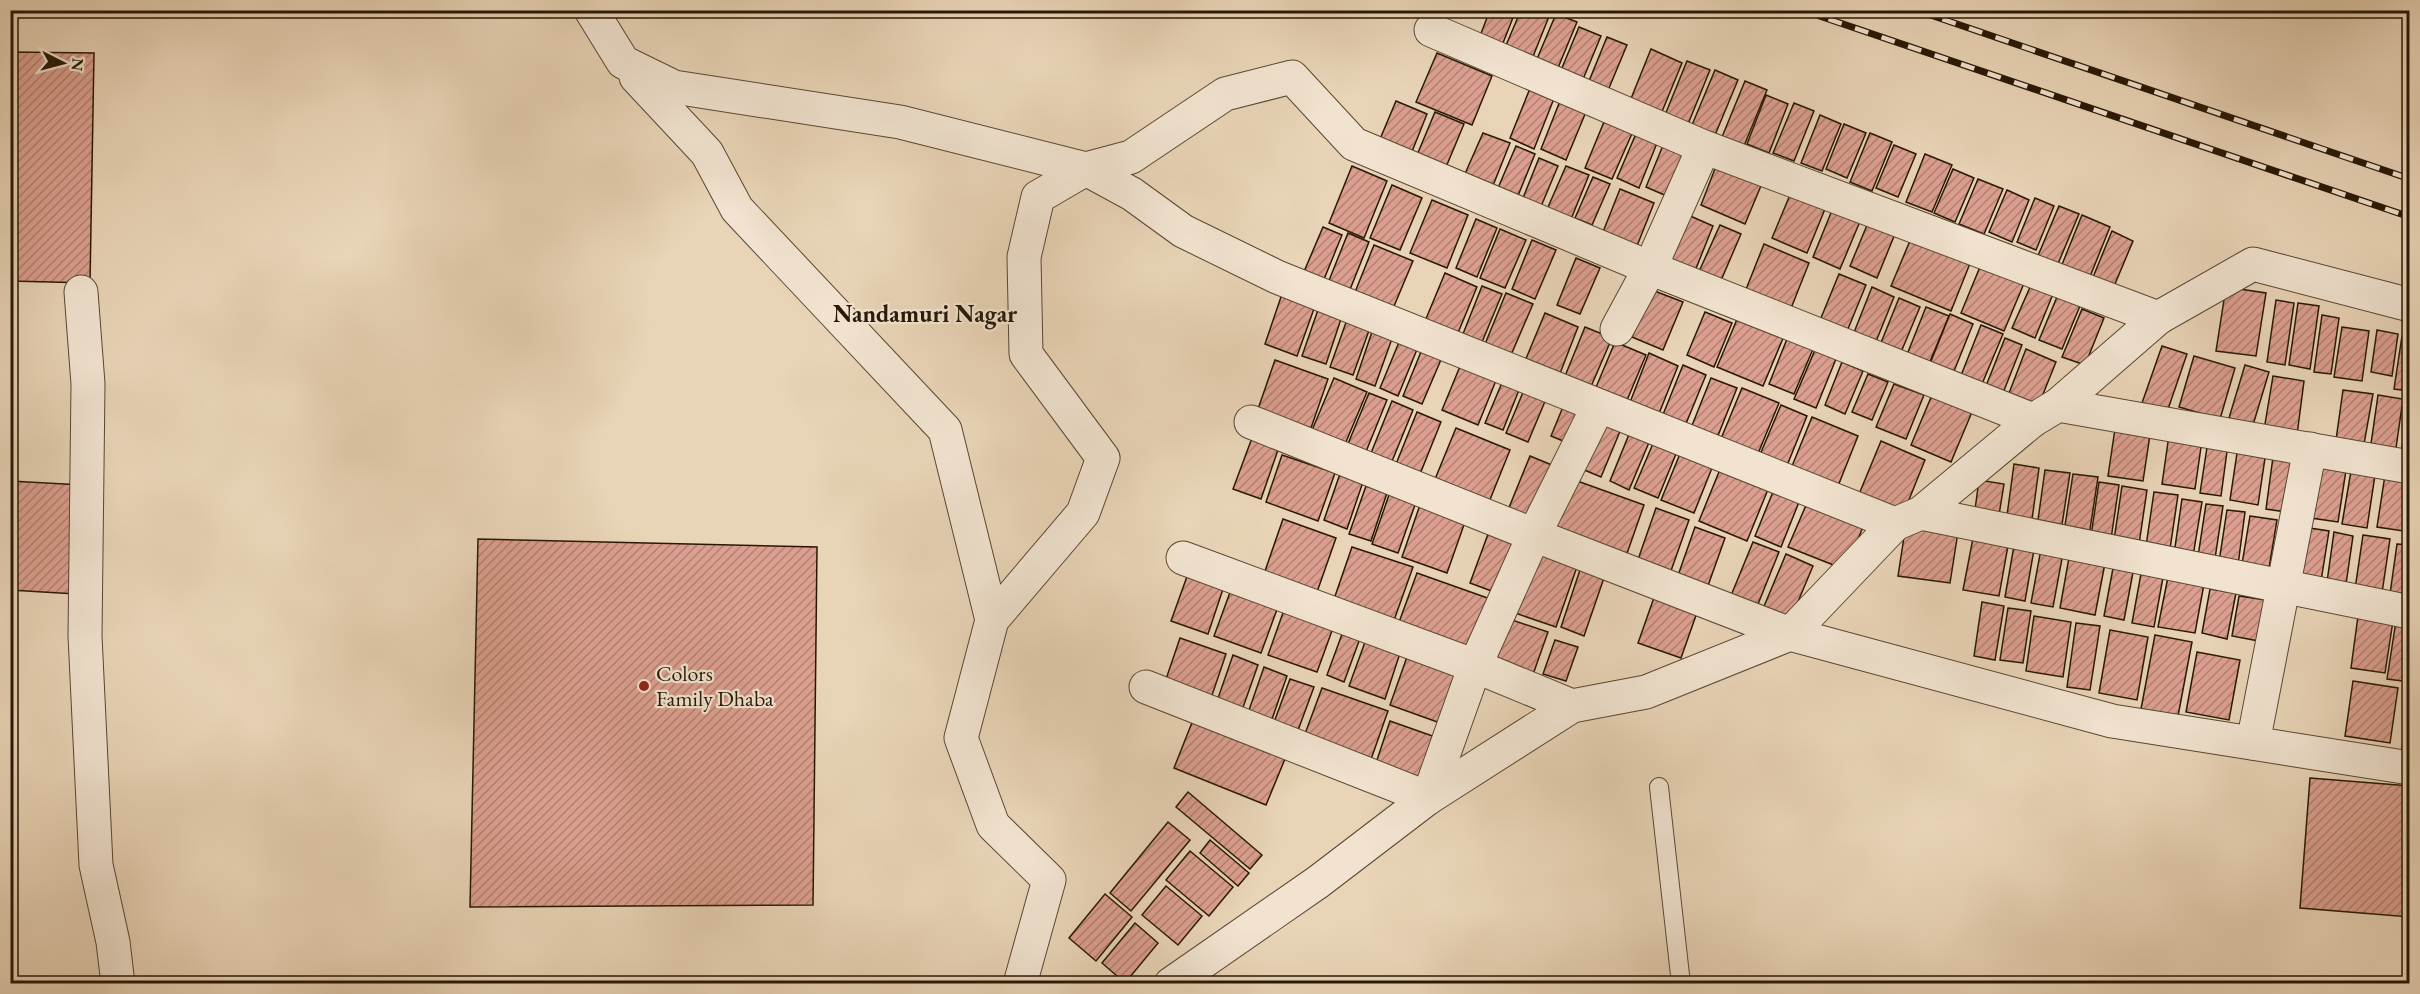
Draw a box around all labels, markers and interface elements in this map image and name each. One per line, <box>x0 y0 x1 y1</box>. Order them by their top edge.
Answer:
north arrow <box>33 33 93 93</box>
text: N <box>66 57 89 72</box>
district label: Nandamuri Nagar <box>833 298 1017 330</box>
place label: Colors Family Dhaba <box>656 659 774 713</box>
marker: Colors Family Dhaba <box>637 679 651 693</box>

